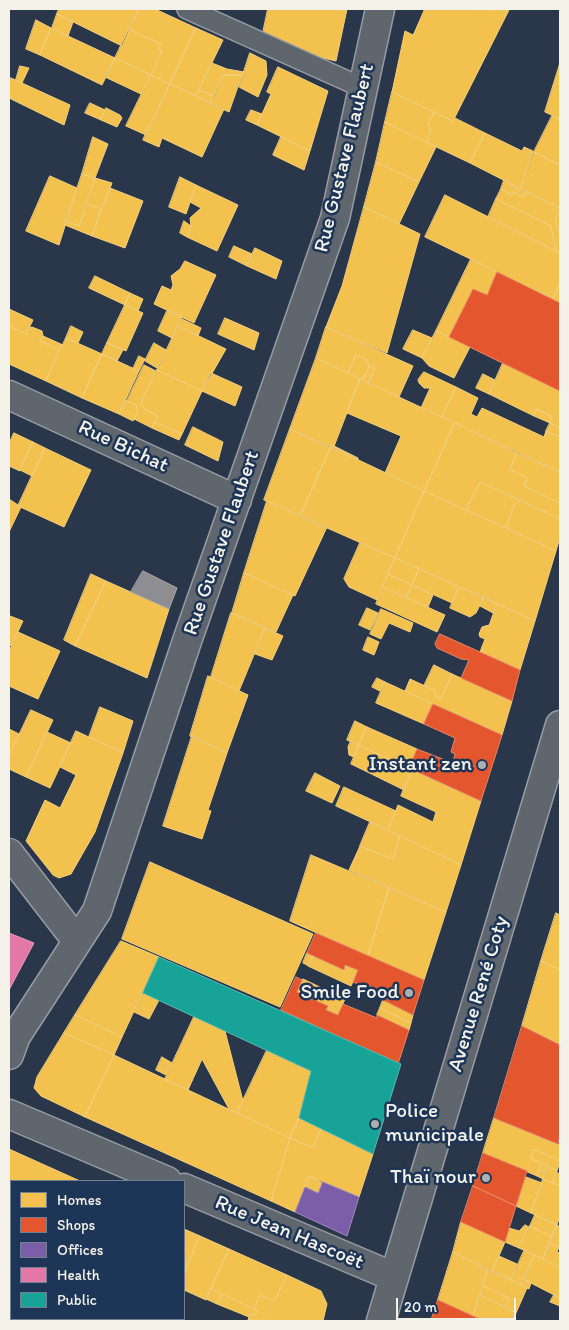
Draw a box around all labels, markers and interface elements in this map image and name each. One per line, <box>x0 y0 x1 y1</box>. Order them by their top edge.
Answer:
street label: Rue Gustave Flaubert <box>309 61 381 255</box>
street label: Rue Bichat <box>74 415 172 479</box>
street label: Rue Gustave Flaubert <box>179 447 265 639</box>
place label: Instant zen <box>369 752 472 778</box>
marker: Instant zen <box>476 759 488 771</box>
street label: Avenue René Coty <box>443 913 515 1075</box>
place label: Smile Food <box>300 980 399 1006</box>
marker: Smile Food <box>403 987 415 999</box>
place label: Police municipale <box>385 1099 484 1149</box>
marker: Police municipale <box>369 1118 381 1130</box>
place label: Thaï nour <box>390 1165 476 1191</box>
marker: Thaï nour <box>480 1172 492 1184</box>
legend <box>10 1180 185 1320</box>
street label: Rue Jean Hascoët <box>211 1190 367 1276</box>
text: Homes <box>57 1191 101 1209</box>
text: Shops <box>57 1216 95 1234</box>
text: Offices <box>57 1241 104 1259</box>
text: Health <box>57 1266 100 1284</box>
scale bar <box>399 1288 519 1320</box>
text: Public <box>57 1291 97 1309</box>
text: 20 m <box>404 1298 437 1316</box>

